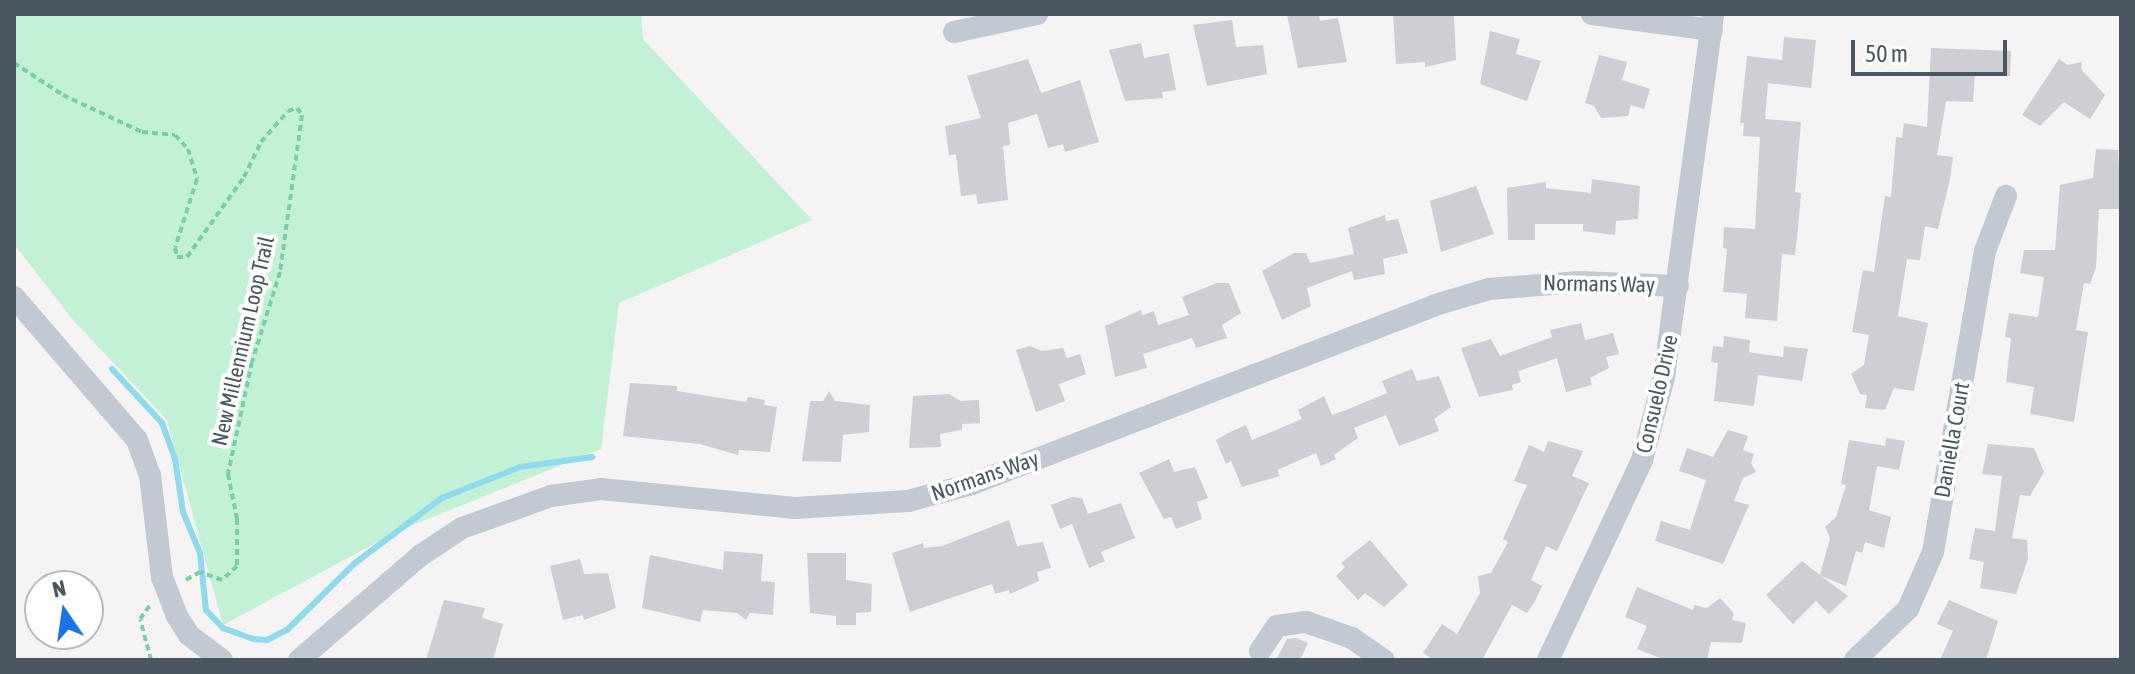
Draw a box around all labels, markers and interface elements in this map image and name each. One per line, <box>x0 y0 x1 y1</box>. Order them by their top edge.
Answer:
scale bar <box>1855 24 2011 74</box>
text: 50 m <box>1865 40 1908 67</box>
street label: New Millennium Loop Trail <box>206 234 280 448</box>
street label: Normans Way <box>1543 270 1655 298</box>
street label: Consuelo Drive <box>1631 332 1683 456</box>
street label: Daniella Court <box>1929 380 1975 500</box>
street label: Normans Way <box>928 445 1042 507</box>
north arrow <box>24 570 104 650</box>
text: N <box>50 574 68 603</box>

